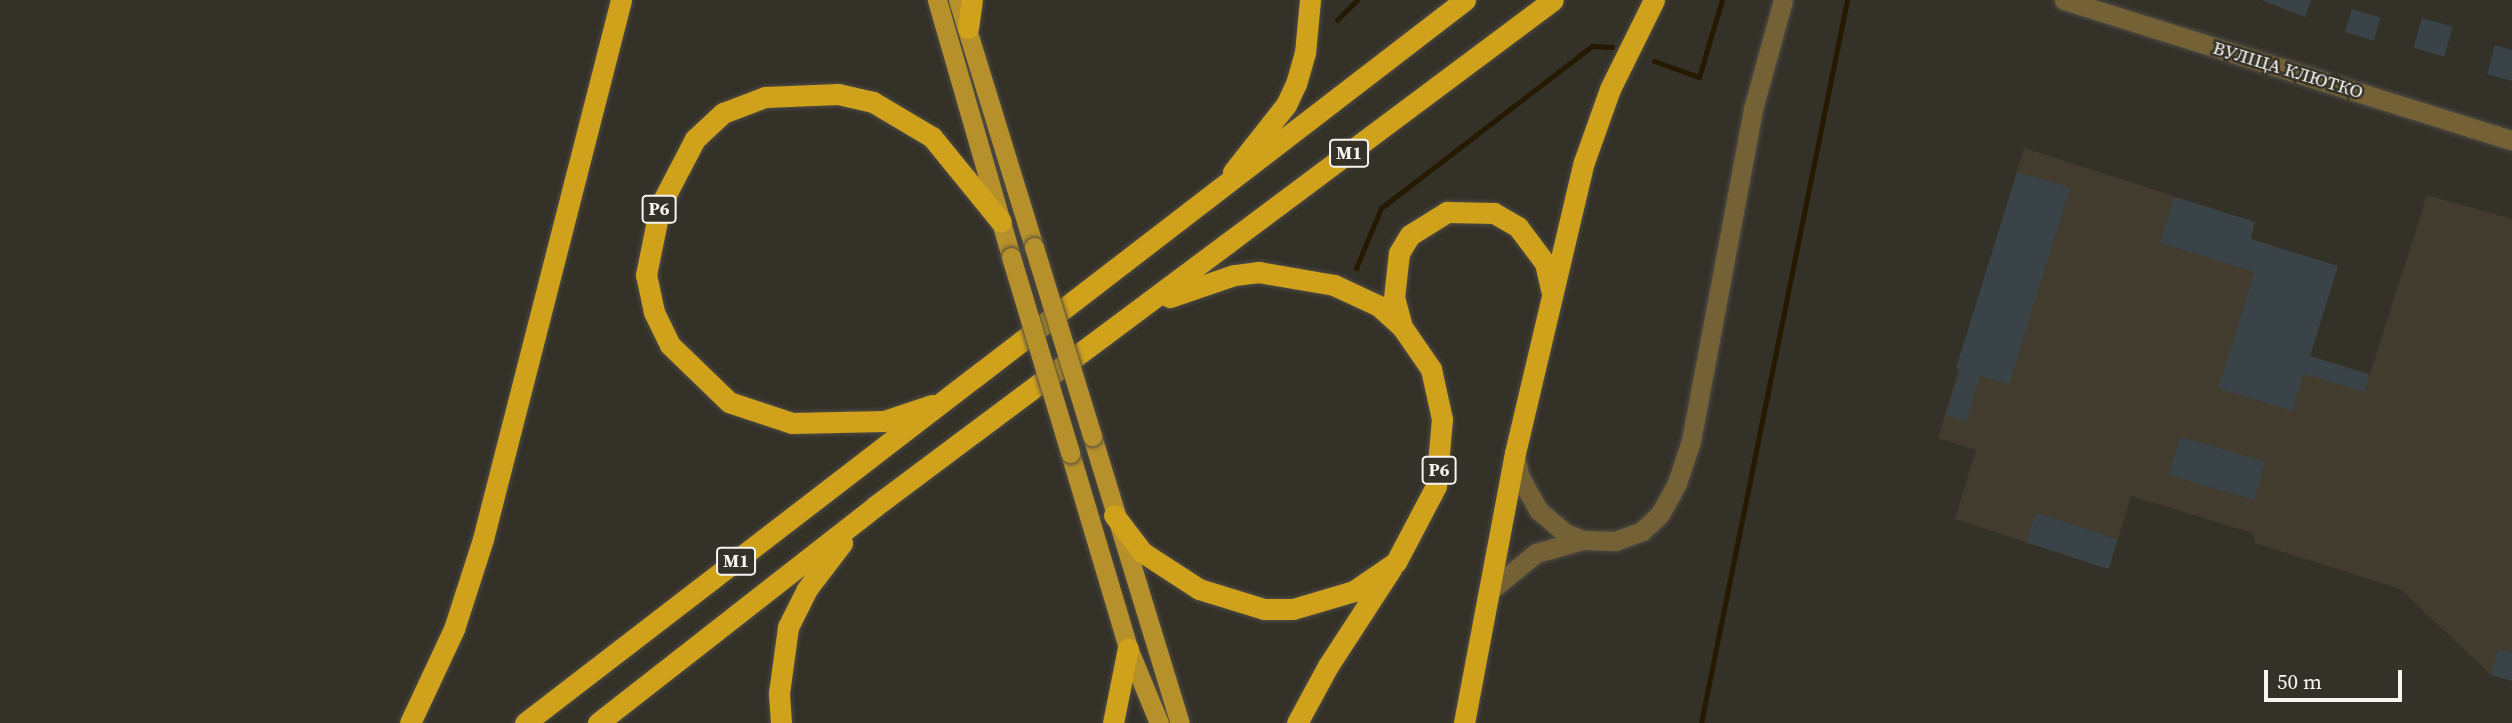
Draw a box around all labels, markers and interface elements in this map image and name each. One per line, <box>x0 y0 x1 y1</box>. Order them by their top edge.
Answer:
street label: ВУЛІЦА КЛЮТКО <box>2210 36 2366 104</box>
road number: М1 <box>1328 138 1370 168</box>
road number: Р6 <box>642 194 676 224</box>
road number: Р6 <box>1422 456 1456 484</box>
road number: М1 <box>715 546 757 576</box>
scale bar <box>2267 656 2405 700</box>
text: 50 m <box>2277 667 2322 696</box>

